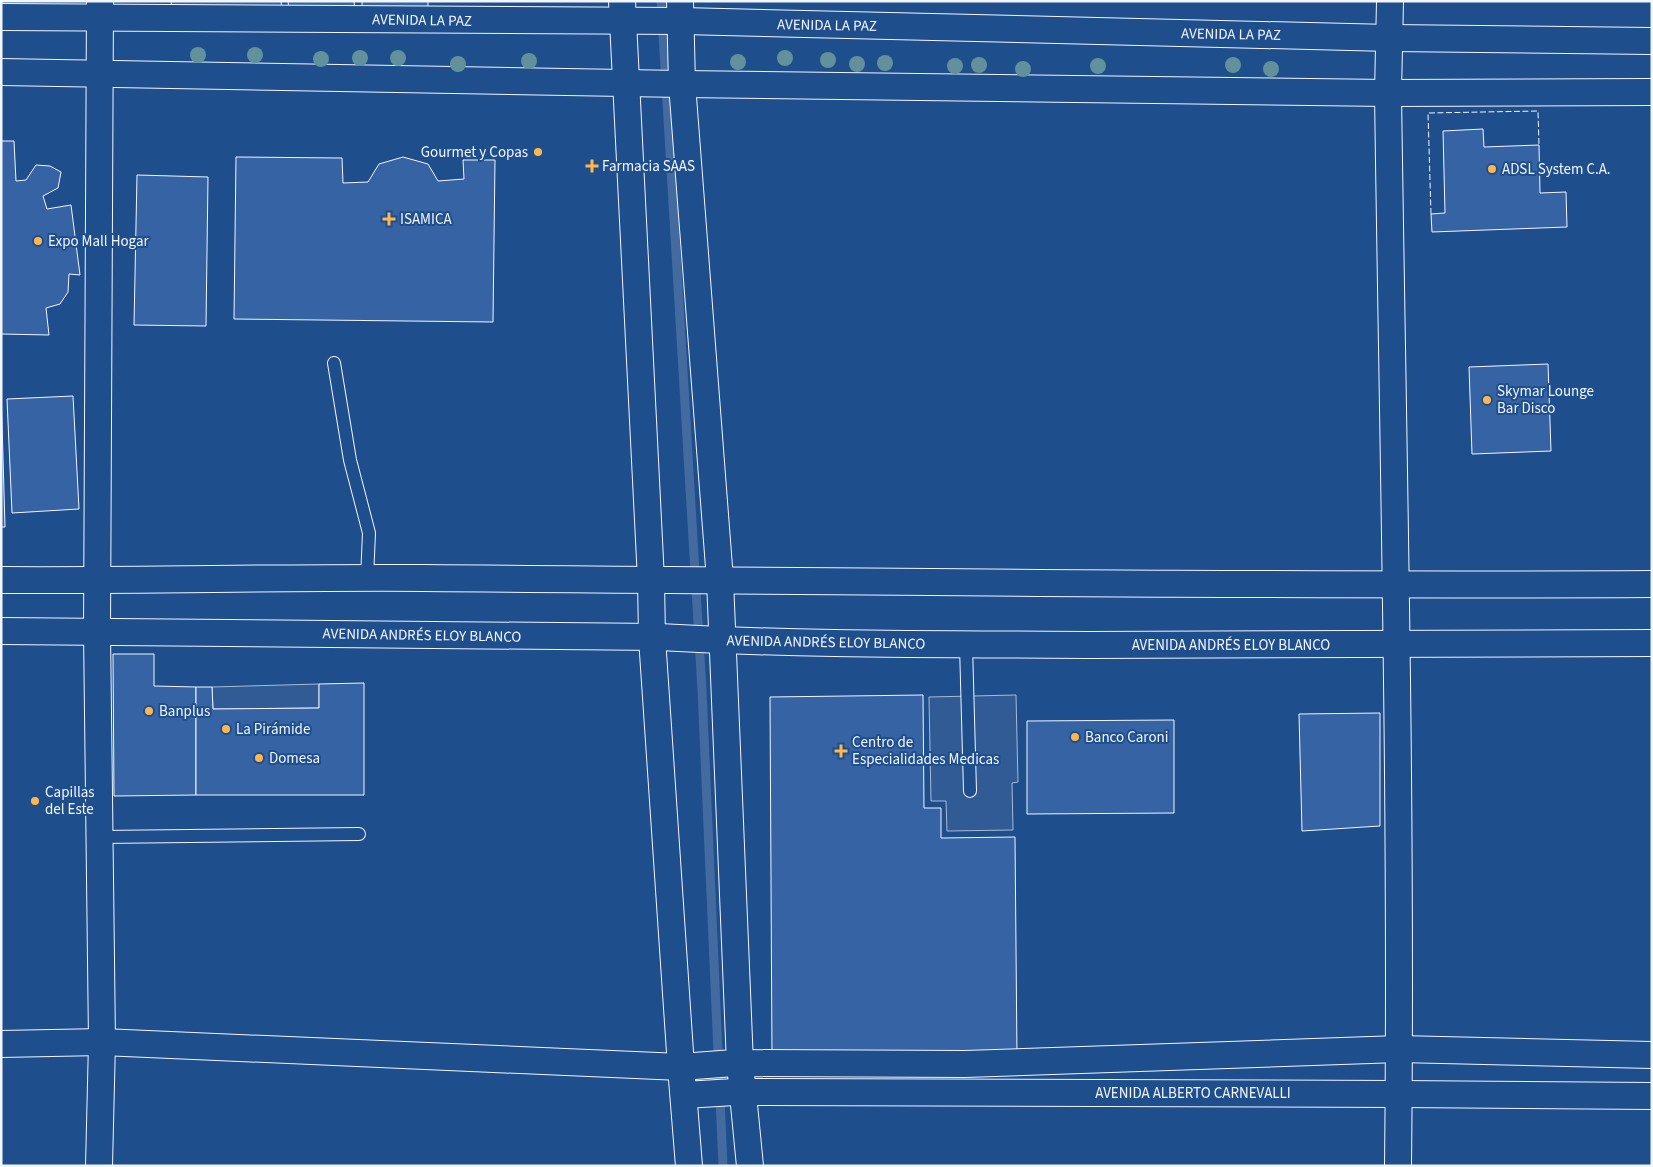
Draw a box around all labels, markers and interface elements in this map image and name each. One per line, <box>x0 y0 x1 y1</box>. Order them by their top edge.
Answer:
street label: AVENIDA LA PAZ <box>372 9 472 32</box>
street label: AVENIDA LA PAZ <box>777 14 877 37</box>
street label: AVENIDA LA PAZ <box>1181 23 1281 46</box>
place label: Gourmet y Copas <box>421 142 528 163</box>
marker: Gourmet y Copas <box>532 146 544 158</box>
place label: Farmacia SAAS <box>602 156 695 177</box>
place label: ADSL System C.A. <box>1502 159 1611 180</box>
marker: Farmacia SAAS <box>586 160 598 172</box>
marker: ADSL System C.A. <box>1486 163 1498 175</box>
place label: ISAMICA <box>400 209 453 230</box>
marker: ISAMICA <box>382 212 396 226</box>
place label: Expo Mall Hogar <box>48 231 149 252</box>
marker: Expo Mall Hogar <box>32 235 44 247</box>
place label: Skymar Lounge Bar Disco <box>1497 381 1594 419</box>
marker: Skymar Lounge Bar Disco <box>1481 394 1493 406</box>
street label: AVENIDA ANDRÉS ELOY BLANCO <box>322 623 522 648</box>
street label: AVENIDA ANDRÉS ELOY BLANCO <box>726 630 926 655</box>
street label: AVENIDA ANDRÉS ELOY BLANCO <box>1132 635 1330 656</box>
place label: Banplus <box>159 701 210 722</box>
marker: Banplus <box>143 705 155 717</box>
place label: La Pirámide <box>236 719 310 740</box>
marker: La Pirámide <box>220 723 232 735</box>
place label: Banco Caroni <box>1085 727 1168 748</box>
marker: Banco Caroni <box>1069 731 1081 743</box>
place label: Centro de Especialidades Medicas <box>852 732 999 770</box>
marker: Centro de Especialidades Medicas <box>834 744 848 758</box>
place label: Domesa <box>269 748 320 769</box>
marker: Domesa <box>253 752 265 764</box>
place label: Capillas del Este <box>45 782 95 820</box>
marker: Capillas del Este <box>29 795 41 807</box>
street label: AVENIDA ALBERTO CARNEVALLI <box>1095 1083 1291 1104</box>

